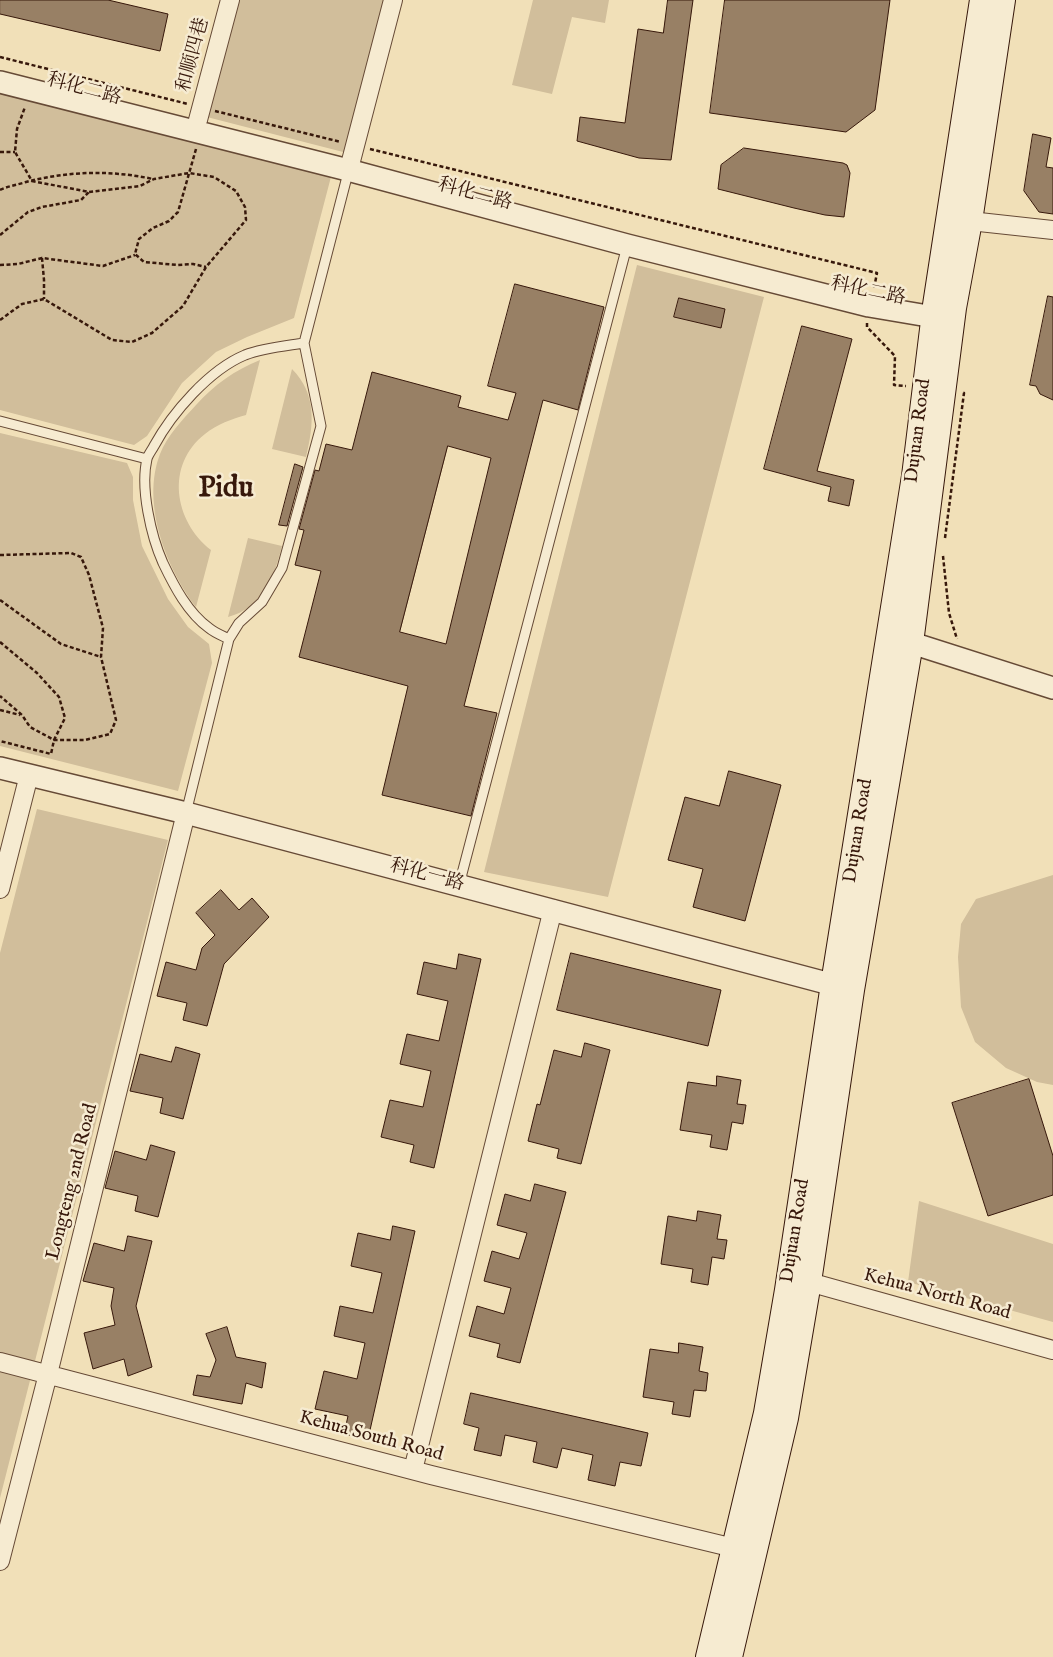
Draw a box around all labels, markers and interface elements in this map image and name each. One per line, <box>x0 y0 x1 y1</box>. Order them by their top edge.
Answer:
street label: 和顺四巷 <box>173 15 215 95</box>
street label: 科化二路 <box>44 69 124 111</box>
street label: 科化二路 <box>435 174 515 216</box>
street label: 科化二路 <box>828 273 908 311</box>
street label: Dujuan Road <box>901 378 937 484</box>
district label: Pidu <box>199 473 253 507</box>
street label: Dujuan Road <box>840 777 878 885</box>
street label: 科化一路 <box>387 855 467 897</box>
street label: Longteng 2nd Road <box>43 1101 103 1263</box>
street label: Dujuan Road <box>777 1177 815 1285</box>
street label: Kehua North Road <box>861 1264 1013 1326</box>
street label: Kehua South Road <box>296 1407 446 1467</box>

